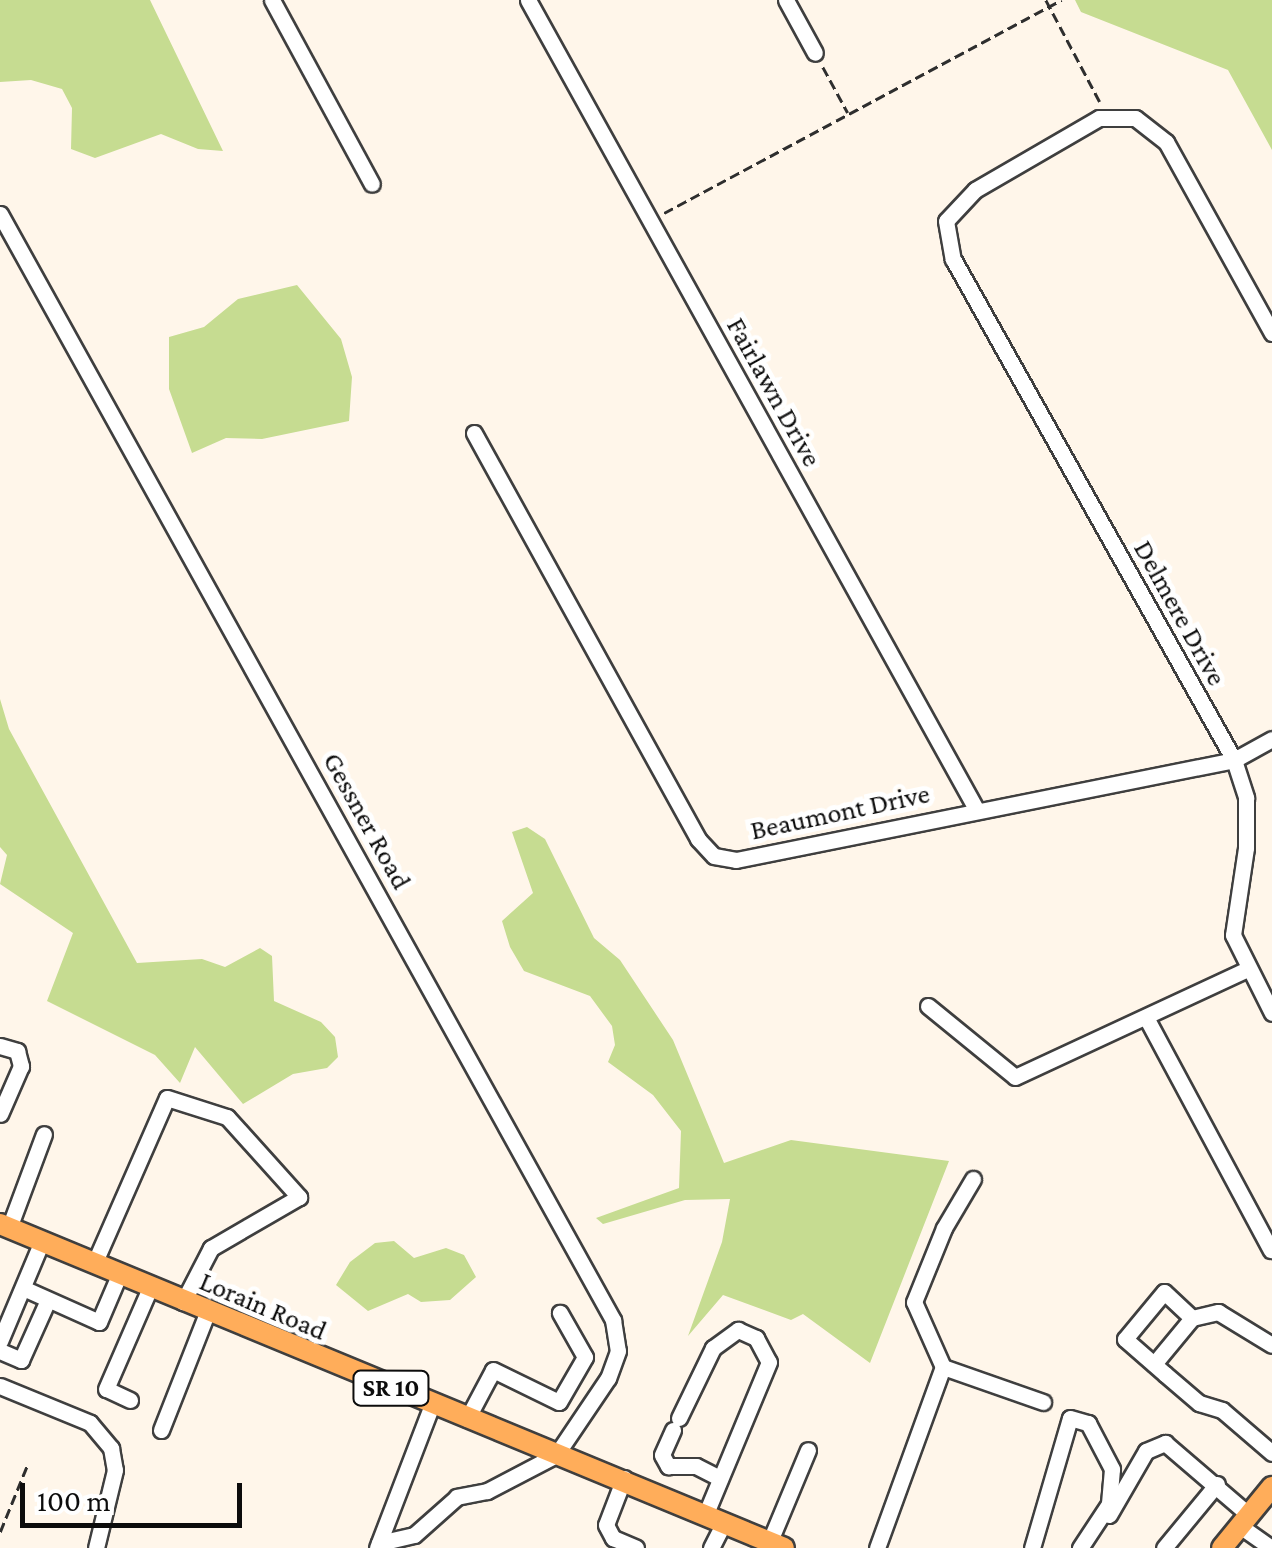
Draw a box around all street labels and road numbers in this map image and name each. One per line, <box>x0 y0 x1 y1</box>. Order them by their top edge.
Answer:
street label: Fairlawn Drive <box>719 312 829 472</box>
street label: Delmere Drive <box>1126 534 1234 692</box>
street label: Gessner Road <box>316 747 418 895</box>
street label: Beaumont Drive <box>747 777 933 847</box>
street label: Lorain Road <box>194 1264 332 1348</box>
road number: SR 10 <box>351 1368 431 1408</box>

